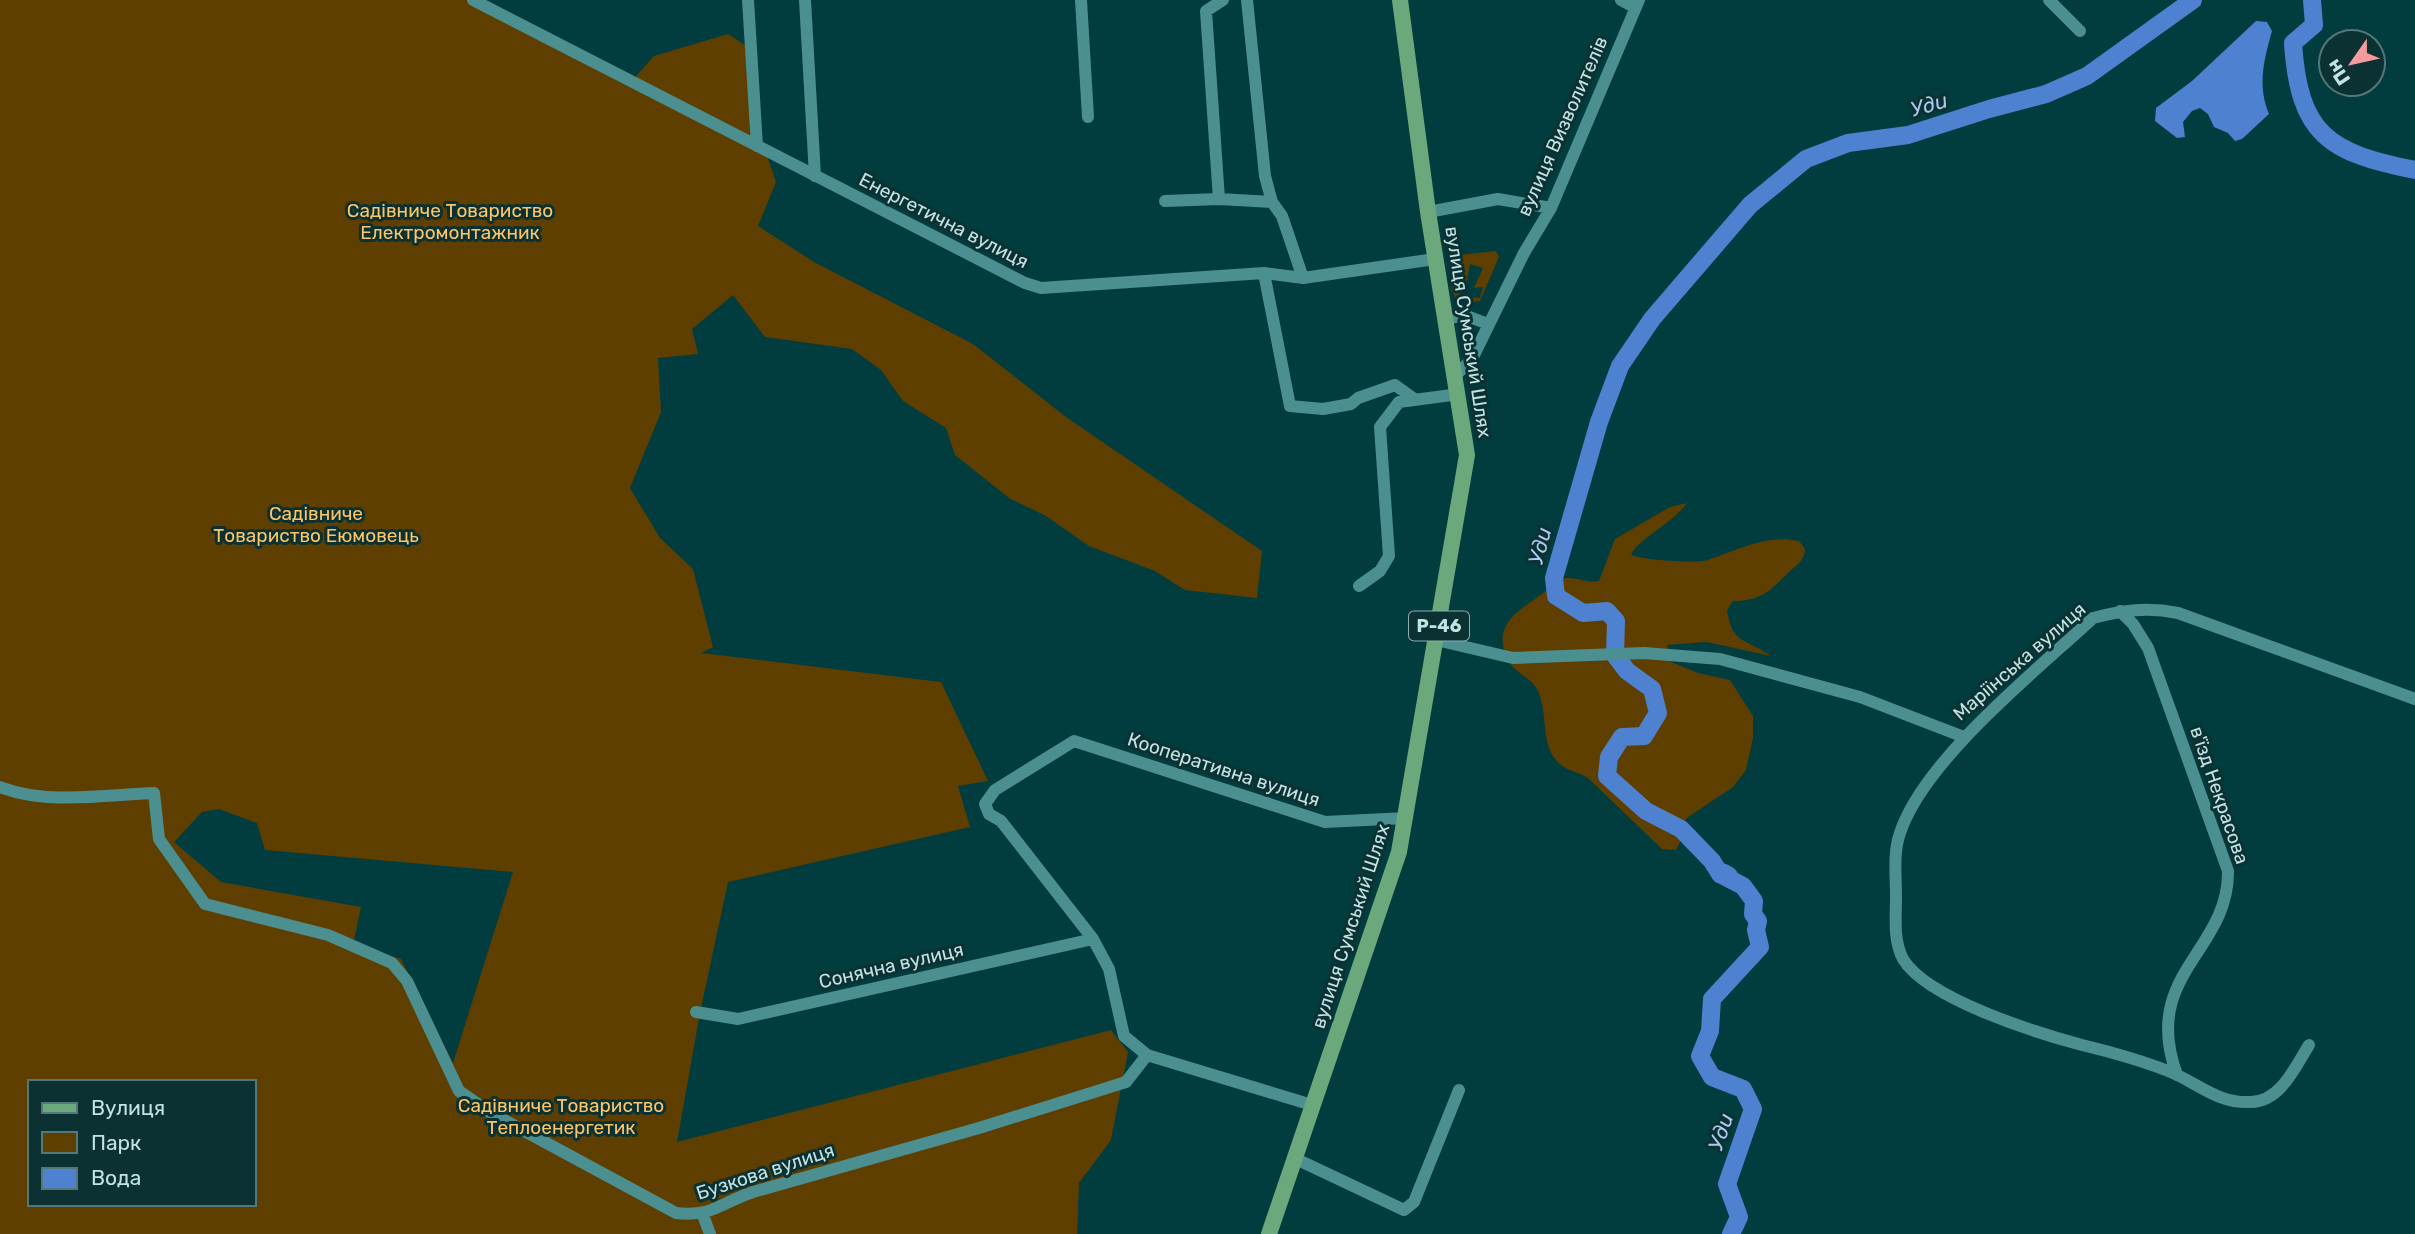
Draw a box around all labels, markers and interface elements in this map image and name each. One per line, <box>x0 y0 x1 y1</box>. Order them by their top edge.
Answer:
north arrow <box>2317 28 2387 98</box>
street label: вулиця Визволителів <box>1512 33 1612 220</box>
text: Пн <box>2321 55 2355 90</box>
water label: Уди <box>1907 87 1951 122</box>
street label: Енергетична вулиця <box>855 168 1032 273</box>
park label: Садівниче Товариство Електромонтажник <box>347 199 553 244</box>
street label: вулиця Сумський Шлях <box>1440 225 1497 439</box>
park label: Садівниче Товариство Еюмовець <box>213 502 419 547</box>
water label: Уди <box>1523 524 1557 567</box>
street label: Маріїнська вулиця <box>1948 598 2090 725</box>
road number: Р-46 <box>1409 612 1469 640</box>
street label: в'їзд Некрасова <box>2185 723 2254 867</box>
street label: Кооперативна вулиця <box>1125 727 1323 811</box>
street label: вулиця Сумський Шлях <box>1307 821 1394 1031</box>
street label: Сонячна вулиця <box>817 938 966 993</box>
legend <box>28 1080 256 1206</box>
park label: Садівниче Товариство Теплоенергетик <box>458 1094 664 1139</box>
text: Вулиця <box>91 1095 165 1120</box>
water label: Уди <box>1703 1110 1739 1154</box>
text: Парк <box>91 1130 141 1155</box>
street label: Бузкова вулиця <box>693 1138 837 1205</box>
text: Вода <box>91 1165 141 1190</box>

